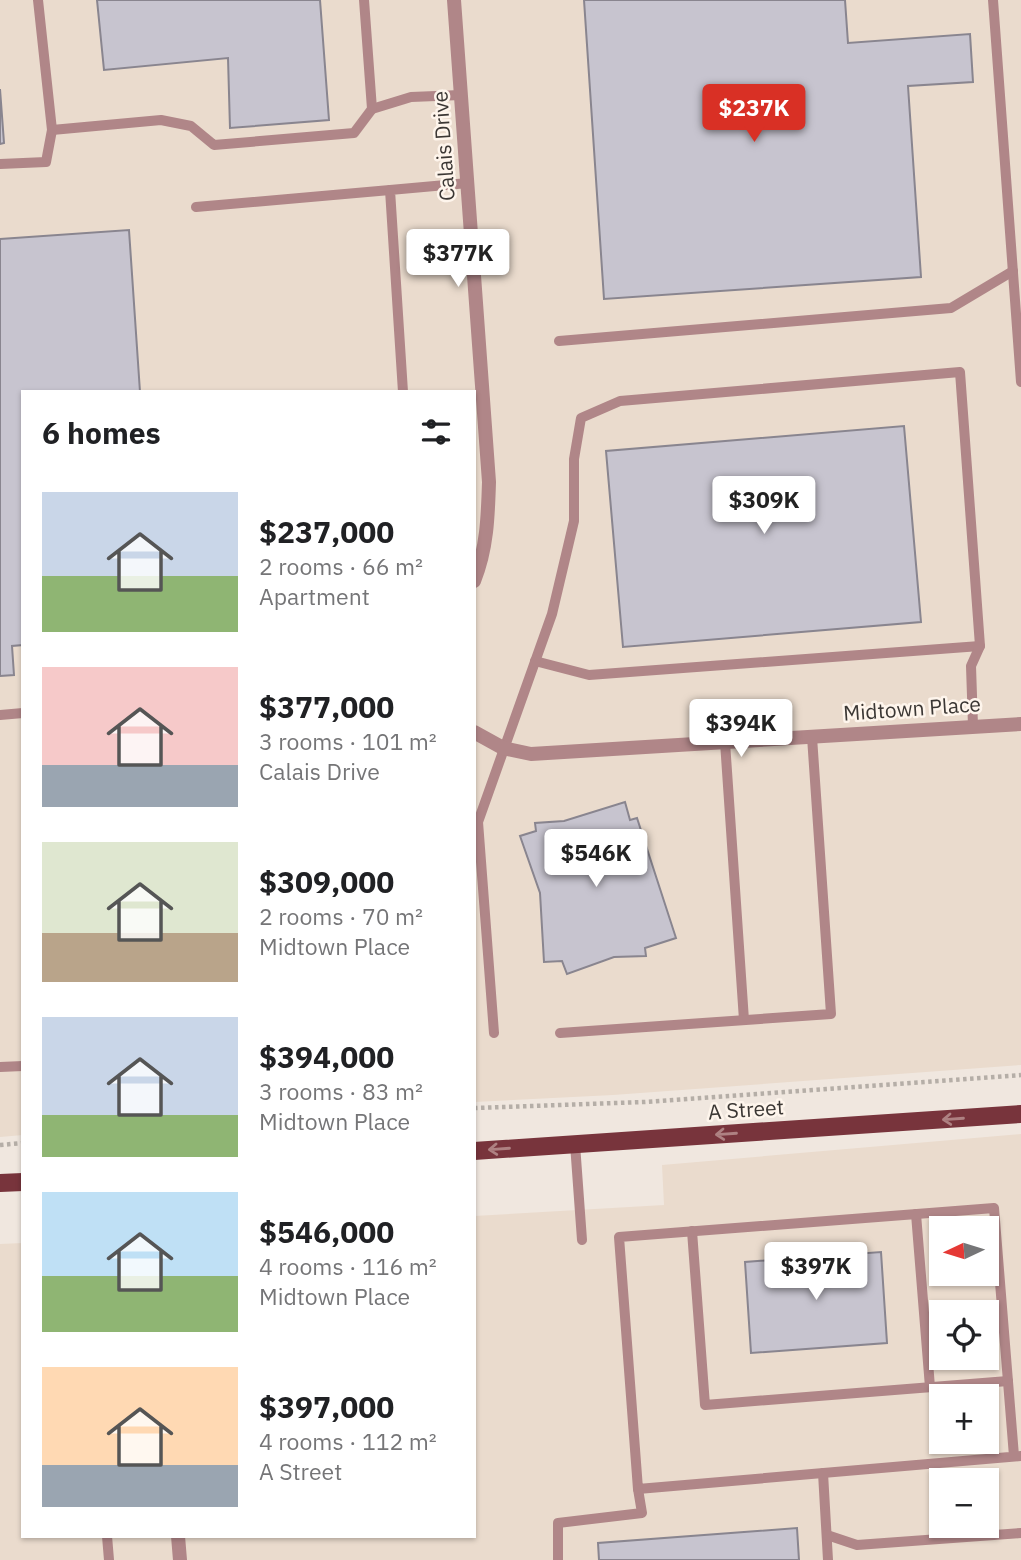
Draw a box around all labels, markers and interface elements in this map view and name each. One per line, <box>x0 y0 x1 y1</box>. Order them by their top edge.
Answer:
pin: $237K <box>705 85 803 144</box>
street label: Calais Drive <box>425 90 461 202</box>
text: $237K <box>718 92 790 122</box>
pin: $377K <box>409 230 507 289</box>
text: $377K <box>422 237 494 267</box>
text: 6 homes <box>42 413 161 452</box>
icon: filters <box>417 413 455 451</box>
pin: $309K <box>715 476 813 536</box>
text: $309K <box>728 484 800 514</box>
text: $237,000 <box>259 512 394 551</box>
icon: home <box>98 520 182 604</box>
text: 2 rooms · 66 m² <box>259 551 423 581</box>
text: Apartment <box>259 581 370 611</box>
text: $377,000 <box>259 687 394 726</box>
street label: Midtown Place <box>842 689 982 727</box>
icon: home <box>98 695 182 779</box>
pin: $394K <box>692 700 790 759</box>
text: $394K <box>705 707 777 737</box>
text: 3 rooms · 101 m² <box>259 726 437 756</box>
text: Calais Drive <box>259 756 380 786</box>
pin: $546K <box>547 830 645 889</box>
text: $546K <box>560 837 632 867</box>
text: $309,000 <box>259 862 394 901</box>
icon: home <box>98 870 182 954</box>
text: 2 rooms · 70 m² <box>259 901 423 931</box>
text: Midtown Place <box>259 931 410 961</box>
text: $394,000 <box>259 1037 394 1076</box>
icon: home <box>98 1045 182 1129</box>
text: 3 rooms · 83 m² <box>259 1076 423 1106</box>
street label: A Street <box>707 1092 785 1126</box>
text: Midtown Place <box>259 1106 410 1136</box>
one-way arrow <box>942 1113 965 1126</box>
one-way arrow <box>715 1128 738 1141</box>
one-way arrow <box>488 1143 511 1156</box>
text: $546,000 <box>259 1212 394 1251</box>
north arrow <box>929 1216 999 1286</box>
map controls <box>929 1216 999 1538</box>
icon: home <box>98 1220 182 1304</box>
pin: $397K <box>767 1242 865 1302</box>
text: $397K <box>780 1250 852 1280</box>
text: 4 rooms · 116 m² <box>259 1251 437 1281</box>
text: Midtown Place <box>259 1281 410 1311</box>
button: locate <box>929 1300 999 1370</box>
button: + <box>929 1384 999 1454</box>
text: $397,000 <box>259 1387 394 1426</box>
icon: home <box>98 1395 182 1479</box>
text: 4 rooms · 112 m² <box>259 1426 437 1456</box>
text: A Street <box>259 1456 342 1486</box>
button: − <box>929 1468 999 1538</box>

